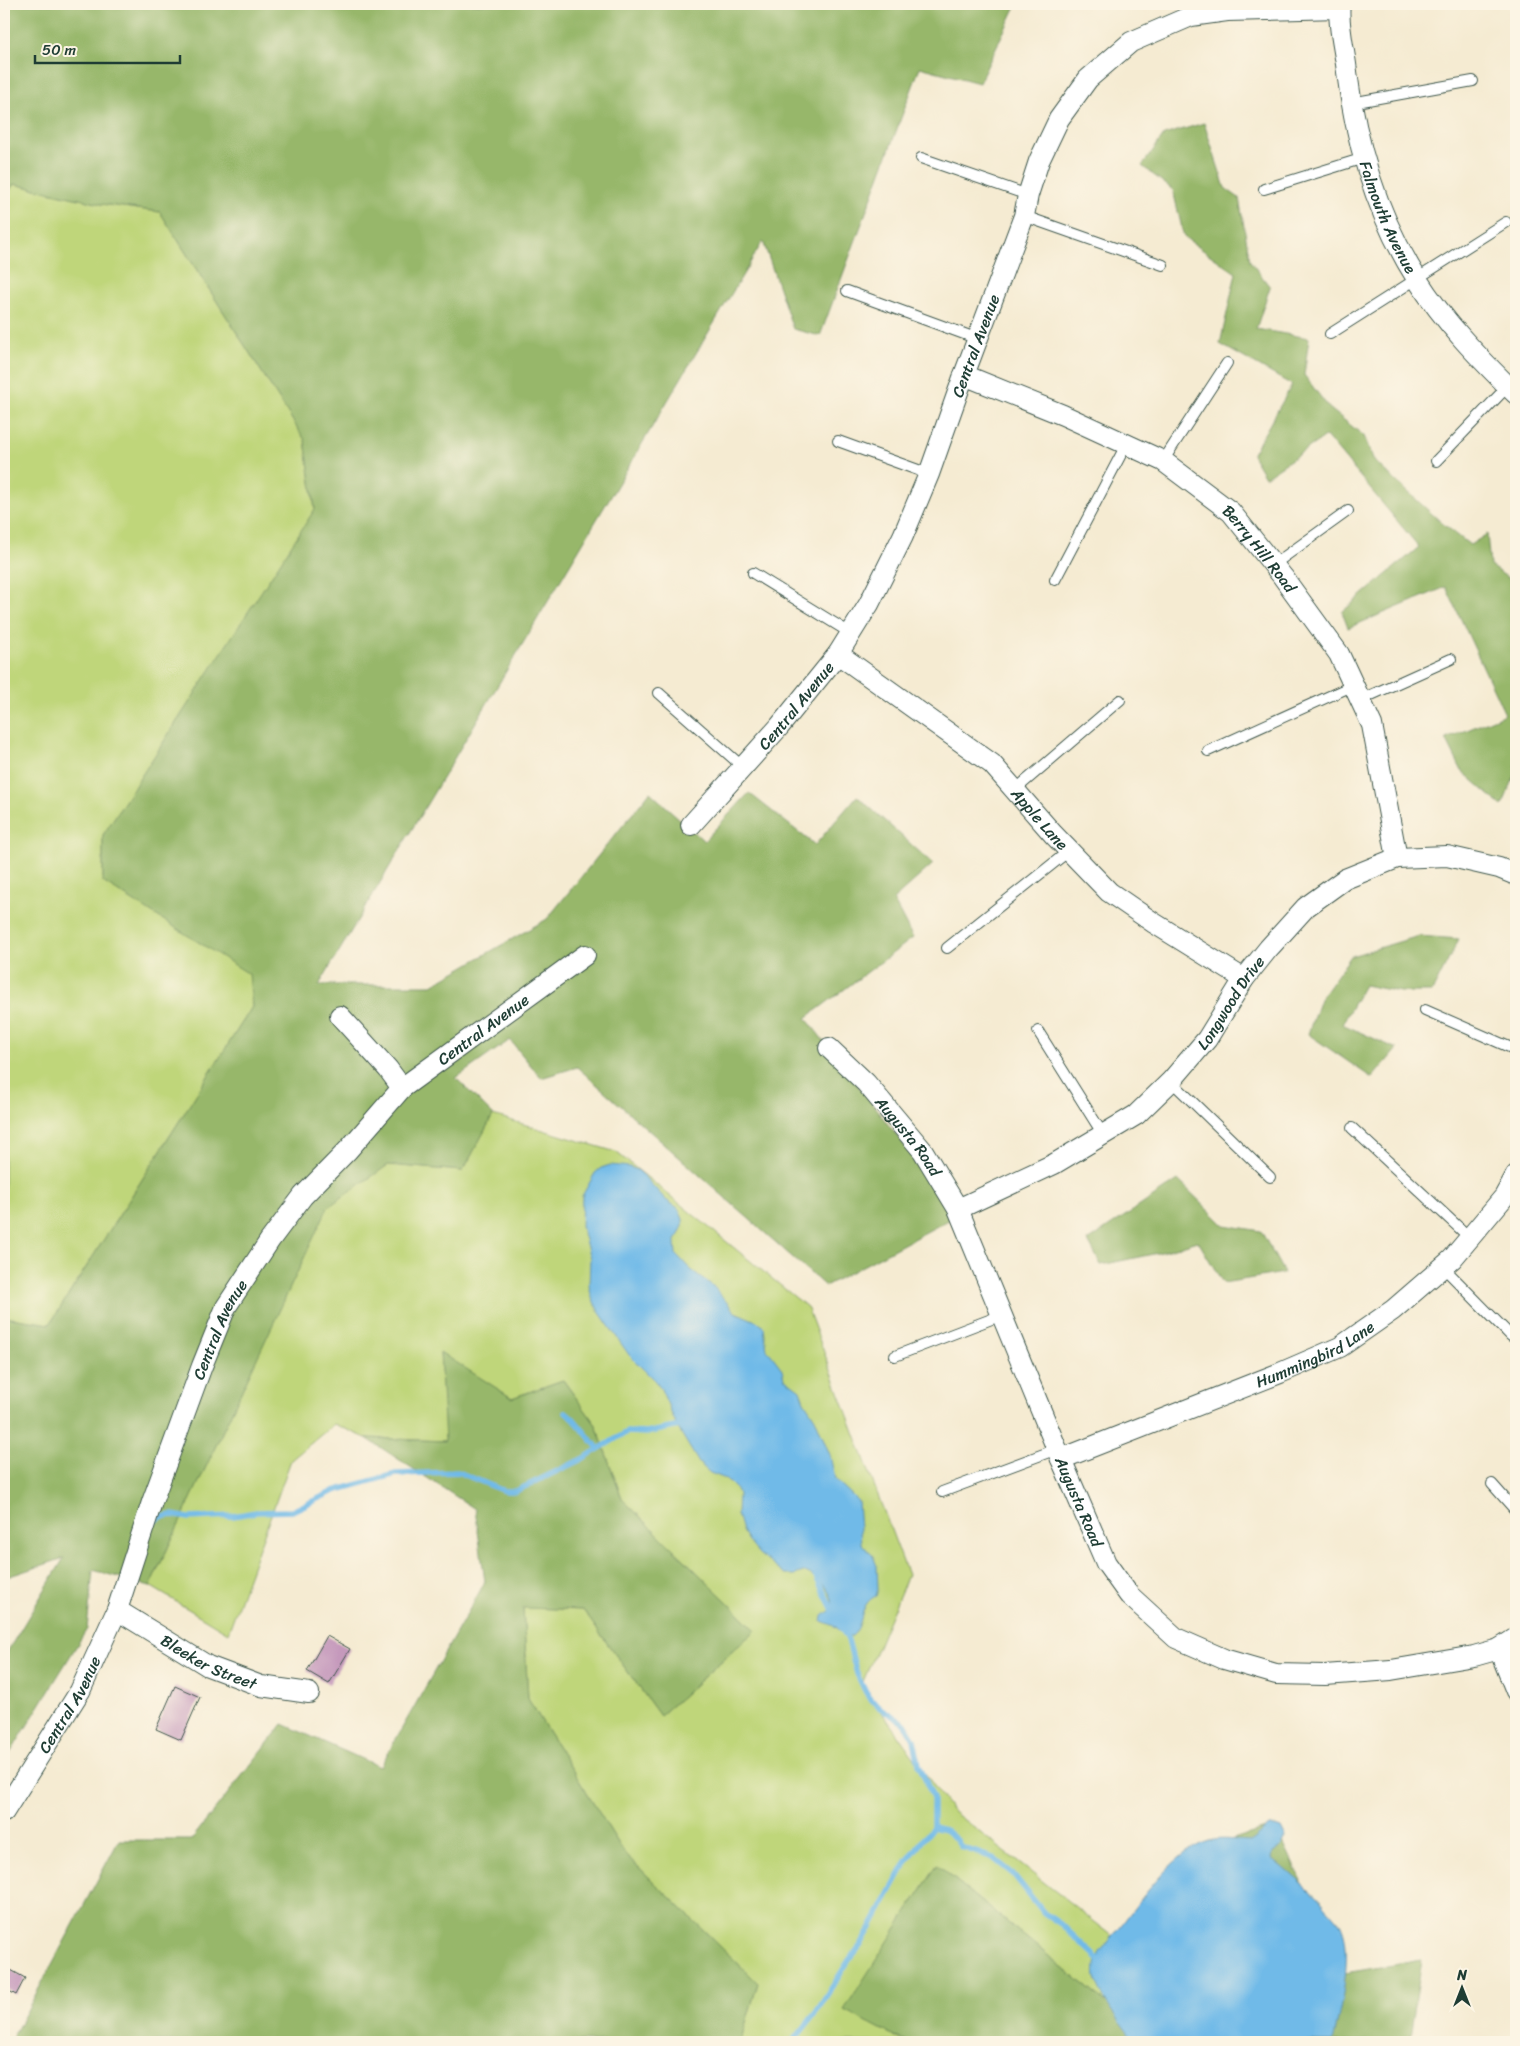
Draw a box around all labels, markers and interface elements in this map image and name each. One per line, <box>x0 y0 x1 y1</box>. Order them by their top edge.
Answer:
scale bar <box>35 32 180 64</box>
text: 50 m <box>42 37 77 63</box>
street label: Falmouth Avenue <box>1351 157 1425 279</box>
street label: Central Avenue <box>943 290 1008 401</box>
street label: Berry Hill Road <box>1216 496 1305 600</box>
street label: Central Avenue <box>750 655 841 757</box>
street label: Apple Lane <box>1003 780 1076 857</box>
street label: Longwood Drive <box>1189 949 1272 1057</box>
street label: Central Avenue <box>431 985 535 1073</box>
street label: Augusta Road <box>867 1088 950 1183</box>
street label: Central Avenue <box>184 1273 255 1384</box>
street label: Hummingbird Lane <box>1251 1313 1381 1396</box>
street label: Augusta Road <box>1047 1451 1112 1553</box>
street label: Bleeker Street <box>155 1626 262 1698</box>
street label: Central Avenue <box>30 1651 109 1759</box>
text: N <box>1456 1963 1467 1988</box>
north arrow <box>1438 1964 1488 2014</box>

